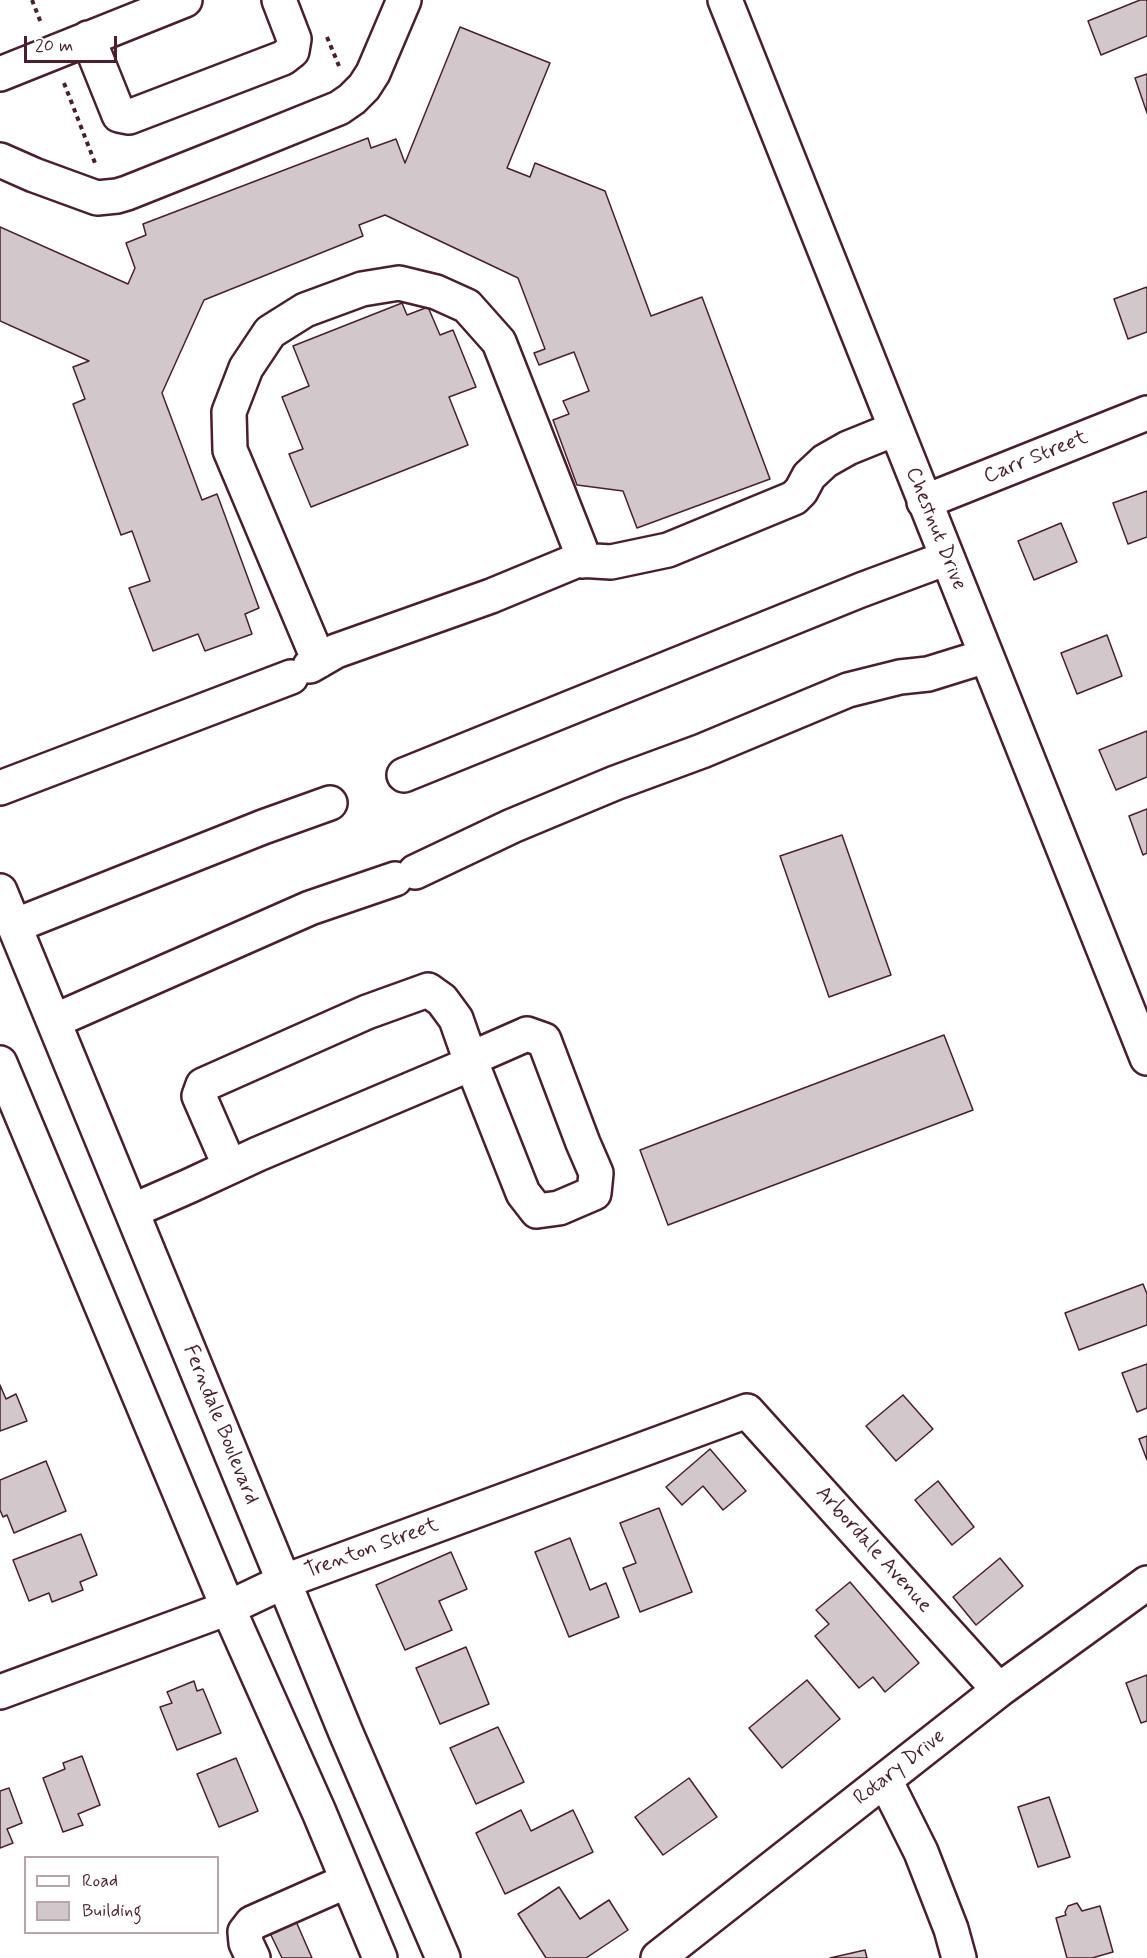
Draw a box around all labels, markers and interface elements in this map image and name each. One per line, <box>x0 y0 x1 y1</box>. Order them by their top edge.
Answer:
scale bar <box>27 24 120 62</box>
text: 20 m <box>35 34 73 58</box>
street label: Carr Street <box>980 426 1092 490</box>
street label: Chestnut Drive <box>899 464 971 594</box>
street label: Ferndale Boulevard <box>177 1342 263 1508</box>
street label: Arbordale Avenue <box>809 1481 937 1619</box>
street label: Trenton Street <box>302 1513 442 1585</box>
street label: Rotary Drive <box>849 1725 951 1811</box>
legend <box>24 1856 219 1934</box>
text: Road <box>82 1869 118 1893</box>
text: Building <box>82 1899 142 1923</box>

